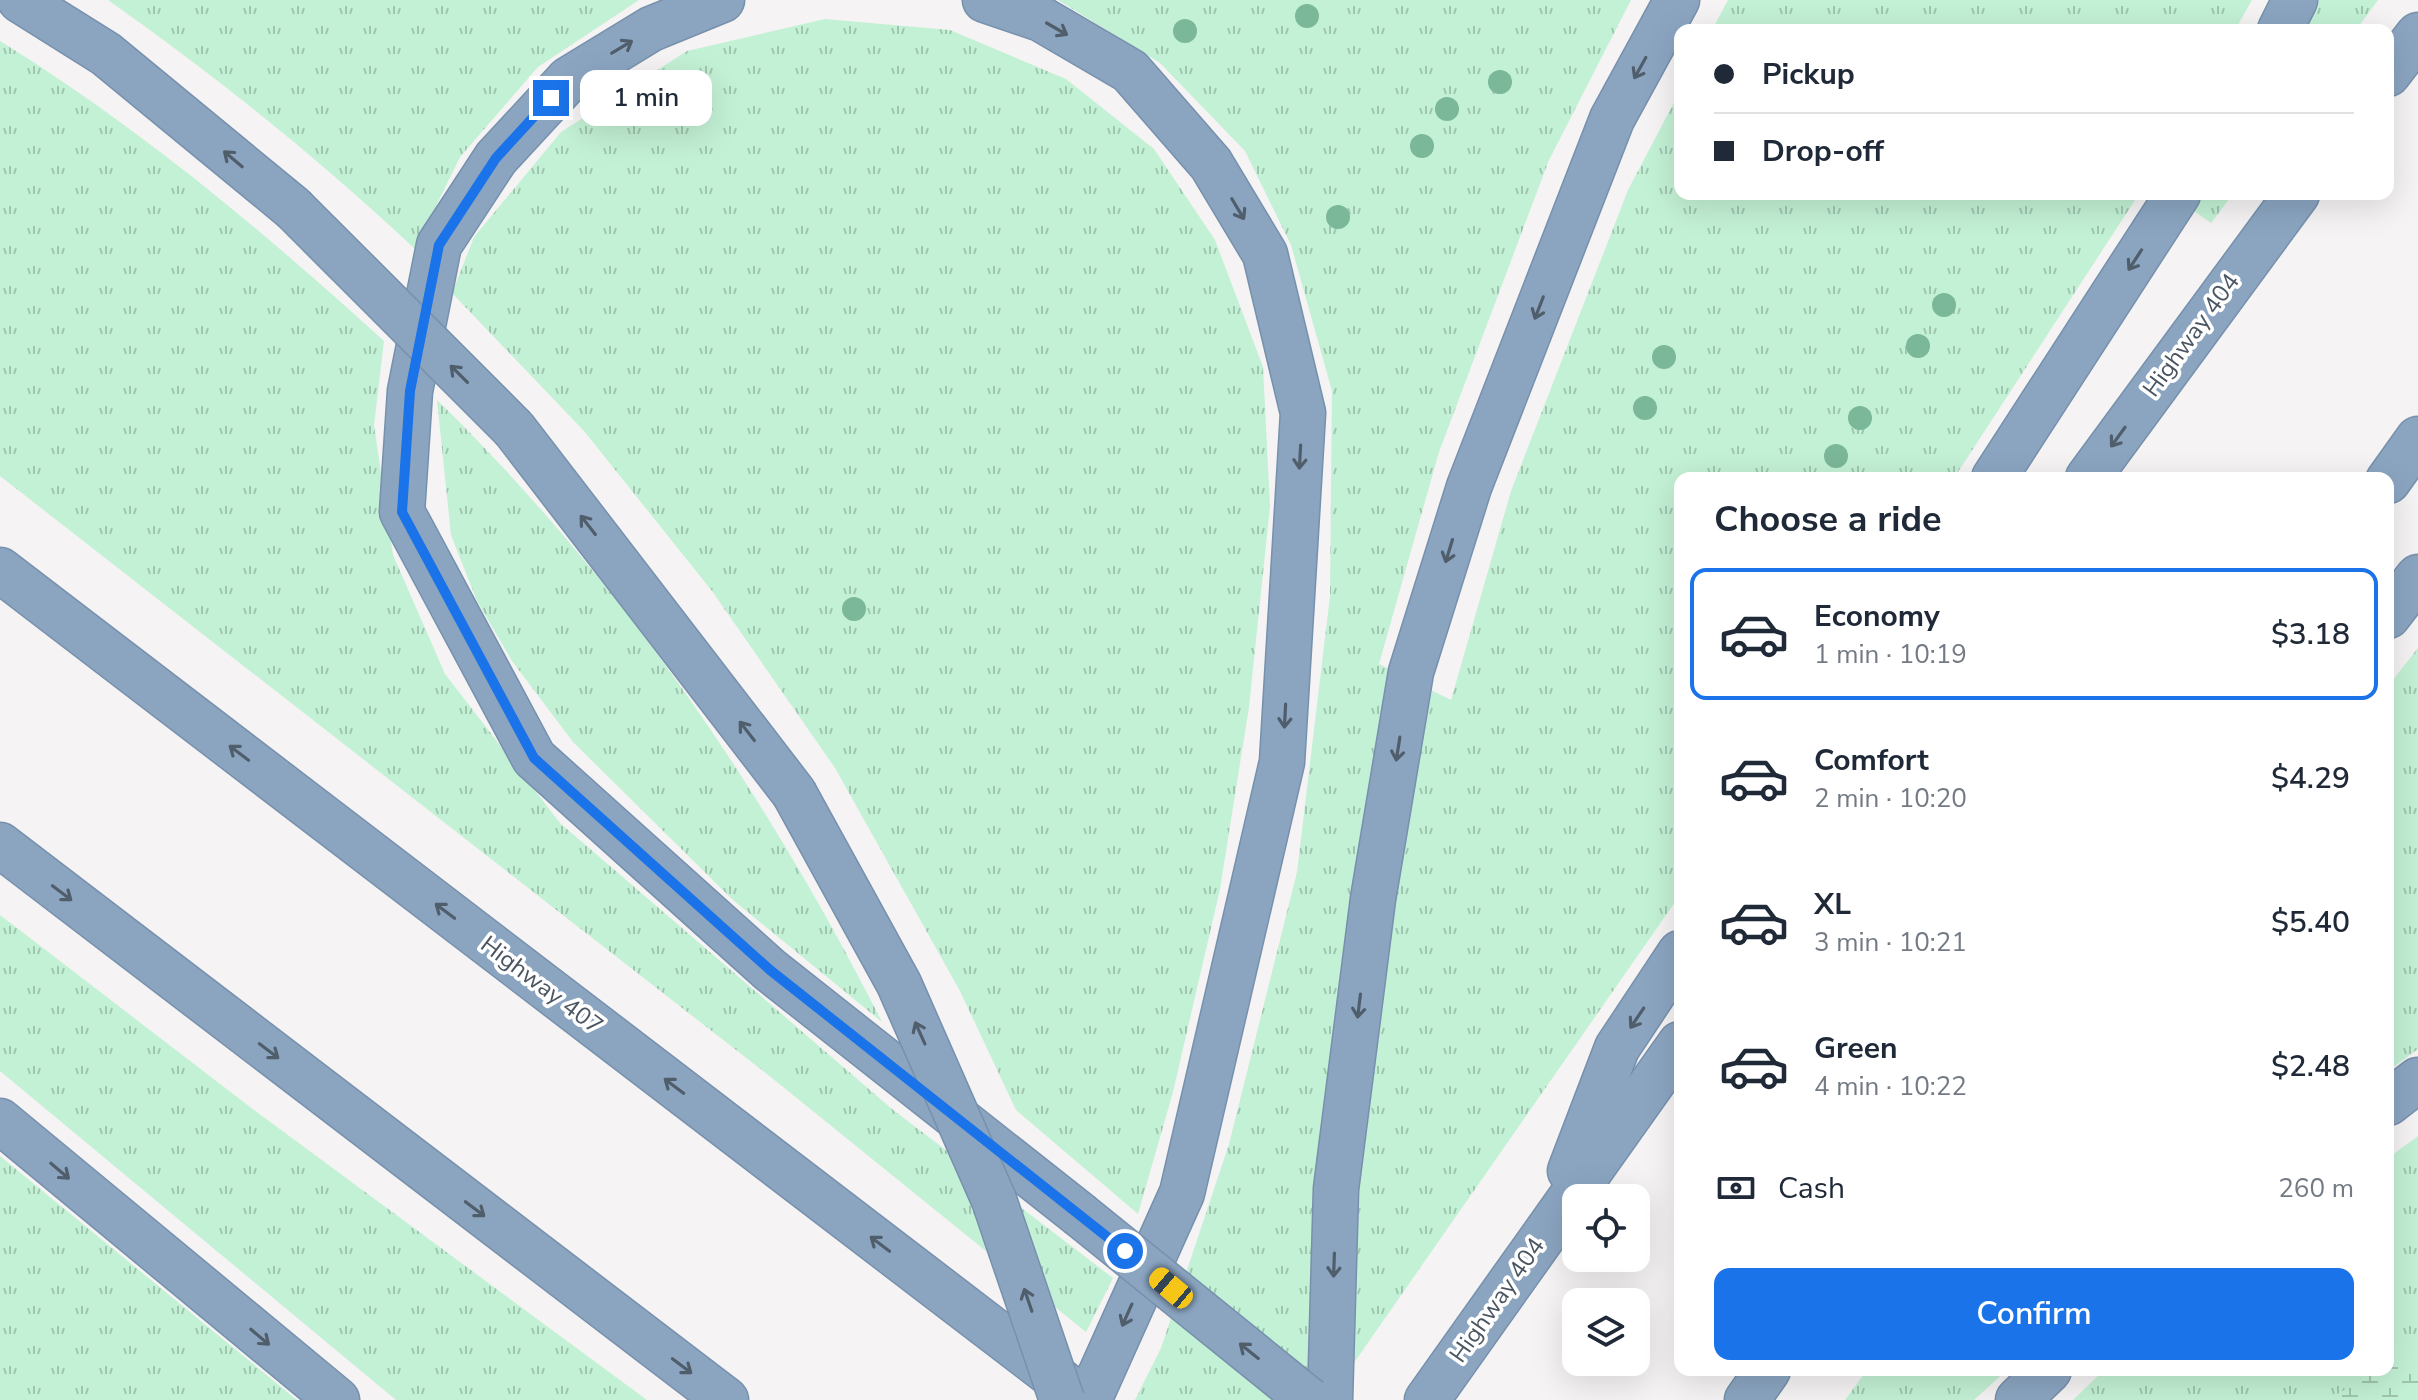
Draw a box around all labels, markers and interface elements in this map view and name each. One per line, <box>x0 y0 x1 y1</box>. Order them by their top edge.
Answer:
one-way arrow <box>1045 21 1068 37</box>
one-way arrow <box>610 39 633 55</box>
text: Pickup <box>1762 54 1855 95</box>
one-way arrow <box>1632 56 1647 80</box>
callout: 1 min <box>579 70 711 126</box>
route end <box>533 80 569 116</box>
text: 1 min <box>613 80 679 115</box>
text: Drop-off <box>1762 131 1884 172</box>
one-way arrow <box>223 150 244 167</box>
one-way arrow <box>1230 197 1246 220</box>
one-way arrow <box>2127 248 2144 270</box>
street label: Highway 404 <box>2135 267 2247 403</box>
one-way arrow <box>1531 295 1545 319</box>
one-way arrow <box>450 365 469 384</box>
one-way arrow <box>2109 426 2126 448</box>
one-way arrow <box>1292 443 1307 470</box>
text: Choose a ride <box>1714 495 1942 544</box>
one-way arrow <box>580 515 597 536</box>
one-way arrow <box>1440 539 1455 564</box>
text: Economy <box>1814 596 1940 637</box>
icon: car <box>1718 598 1790 670</box>
text: $3.18 <box>2271 614 2350 655</box>
text: 1 min · 10:19 <box>1814 637 1967 672</box>
one-way arrow <box>1277 702 1292 729</box>
one-way arrow <box>738 721 755 742</box>
one-way arrow <box>1390 736 1405 761</box>
text: Comfort <box>1814 740 1929 781</box>
icon: car <box>1718 742 1790 814</box>
one-way arrow <box>229 744 250 761</box>
text: $4.29 <box>2271 758 2350 799</box>
text: 2 min · 10:20 <box>1814 781 1967 816</box>
one-way arrow <box>51 884 72 901</box>
text: XL <box>1814 884 1851 925</box>
icon: car <box>1718 886 1790 958</box>
one-way arrow <box>435 902 456 919</box>
text: $5.40 <box>2271 902 2350 943</box>
text: 3 min · 10:21 <box>1814 925 1967 960</box>
street label: Highway 407 <box>474 928 610 1042</box>
one-way arrow <box>1352 992 1367 1019</box>
one-way arrow <box>1628 1006 1644 1029</box>
one-way arrow <box>912 1021 927 1045</box>
text: Green <box>1814 1028 1898 1069</box>
icon: car <box>1718 1030 1790 1102</box>
one-way arrow <box>257 1042 279 1059</box>
text: $2.48 <box>2271 1046 2350 1087</box>
text: 4 min · 10:22 <box>1814 1069 1967 1104</box>
one-way arrow <box>664 1077 685 1094</box>
one-way arrow <box>49 1162 70 1180</box>
icon: cash <box>1714 1166 1758 1210</box>
text: Cash <box>1778 1168 1845 1209</box>
text: 260 m <box>2278 1171 2354 1206</box>
map controls <box>1562 1184 1650 1376</box>
button: locate <box>1562 1184 1650 1272</box>
one-way arrow <box>464 1200 485 1217</box>
street label: Highway 404 <box>1442 1231 1552 1369</box>
route start <box>1107 1233 1143 1269</box>
one-way arrow <box>870 1235 891 1252</box>
one-way arrow <box>1326 1251 1342 1278</box>
car <box>1145 1263 1197 1313</box>
button: Confirm <box>1714 1268 2354 1360</box>
one-way arrow <box>1019 1287 1034 1312</box>
button: layers <box>1562 1288 1650 1376</box>
one-way arrow <box>1119 1302 1134 1327</box>
one-way arrow <box>250 1328 270 1346</box>
one-way arrow <box>1239 1342 1259 1360</box>
one-way arrow <box>671 1358 692 1375</box>

